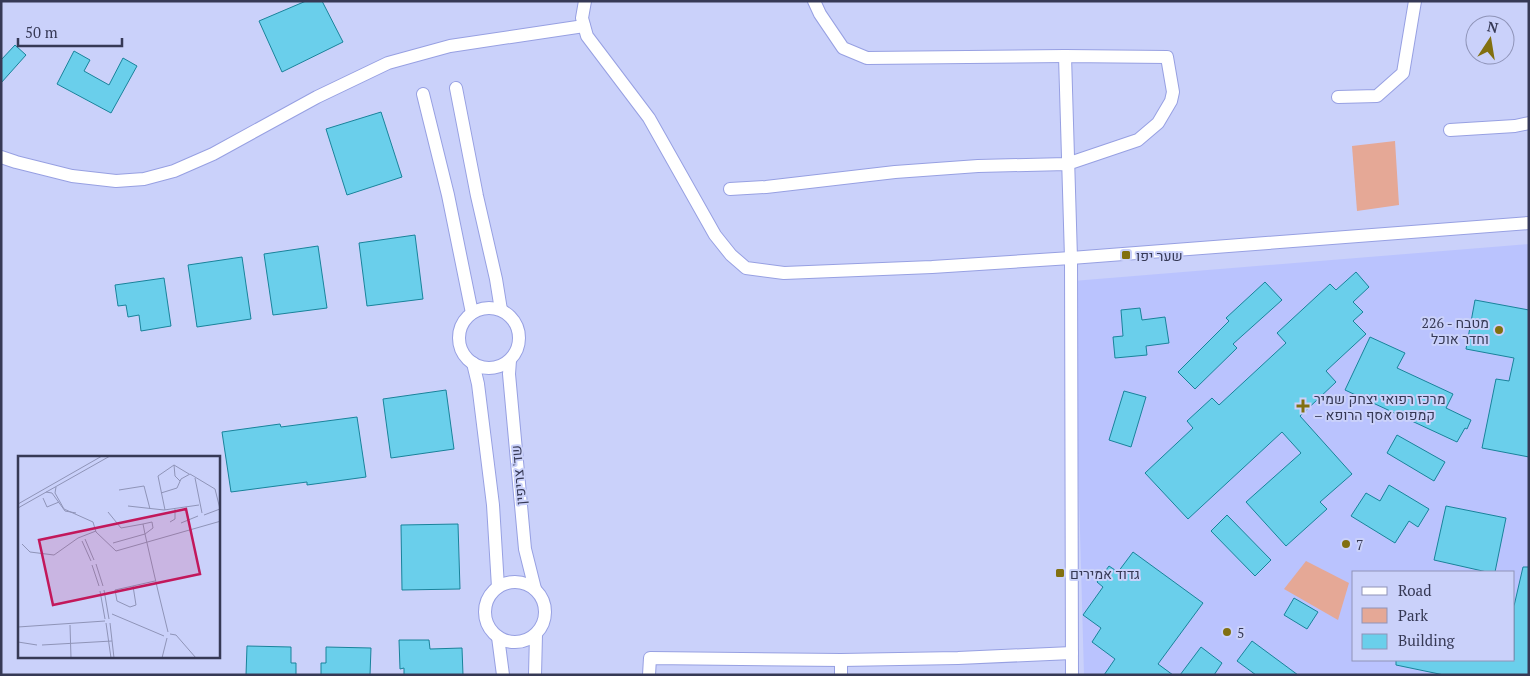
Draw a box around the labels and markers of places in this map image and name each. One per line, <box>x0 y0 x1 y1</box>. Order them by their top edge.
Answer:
place label: שער יפו <box>1136 246 1183 265</box>
marker: שער יפו <box>1120 249 1132 261</box>
place label: 226 - מטבח וחדר אוכל <box>1422 313 1489 348</box>
marker: 226 - מטבח וחדר אוכל <box>1493 324 1505 336</box>
place label: מרכז רפואי יצחק שמיר – קמפוס אסף הרופא <box>1314 389 1446 424</box>
marker: מרכז רפואי יצחק שמיר – קמפוס אסף הרופא <box>1296 399 1310 413</box>
place label: 7 <box>1356 535 1363 554</box>
marker: 7 <box>1340 538 1352 550</box>
place label: גדוד אמירים <box>1070 564 1140 583</box>
marker: גדוד אמירים <box>1054 567 1066 579</box>
place label: 5 <box>1237 623 1244 642</box>
marker: 5 <box>1221 626 1233 638</box>

